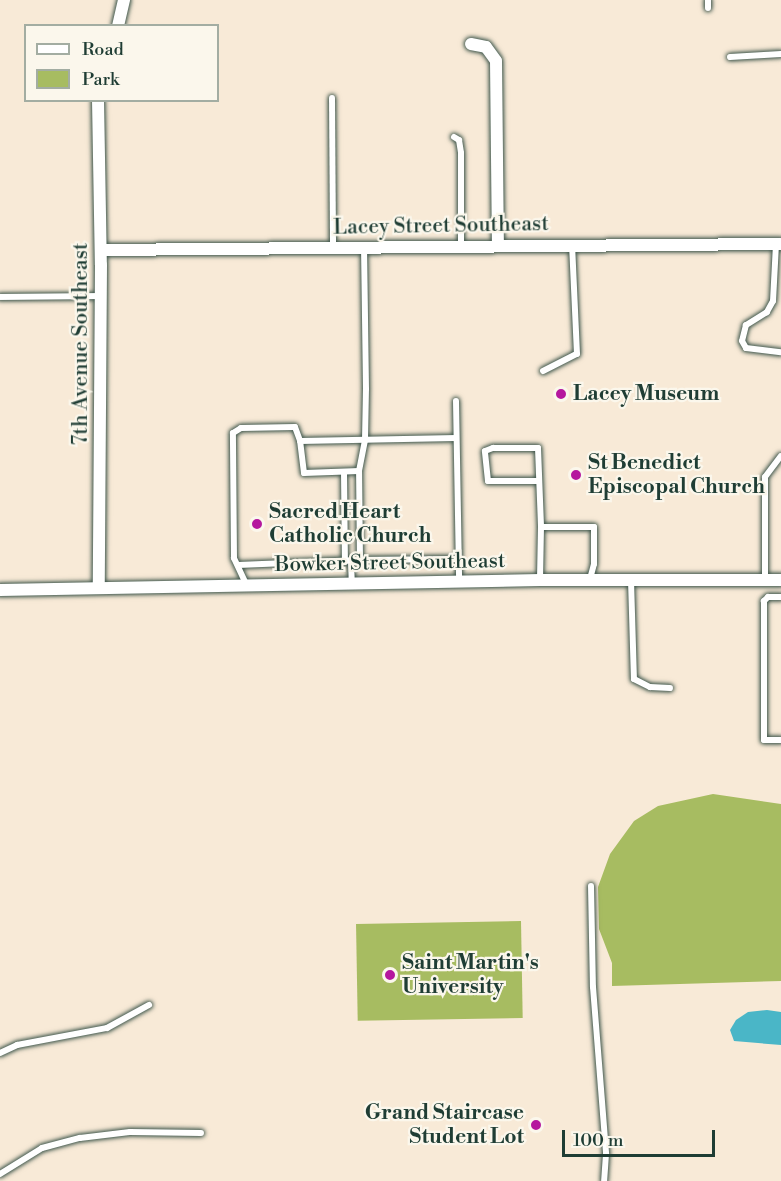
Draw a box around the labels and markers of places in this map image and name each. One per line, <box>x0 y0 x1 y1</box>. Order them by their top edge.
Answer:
place label: Lacey Museum <box>573 381 719 407</box>
marker: Lacey Museum <box>554 387 568 401</box>
place label: St Benedict Episcopal Church <box>588 450 765 500</box>
marker: St Benedict Episcopal Church <box>569 468 583 482</box>
place label: Sacred Heart Catholic Church <box>269 499 432 549</box>
marker: Sacred Heart Catholic Church <box>250 517 264 531</box>
place label: Saint Martin's University <box>402 950 539 1000</box>
marker: Saint Martin's University <box>383 968 397 982</box>
place label: Grand Staircase Student Lot <box>365 1100 524 1150</box>
marker: Grand Staircase Student Lot <box>529 1118 543 1132</box>

